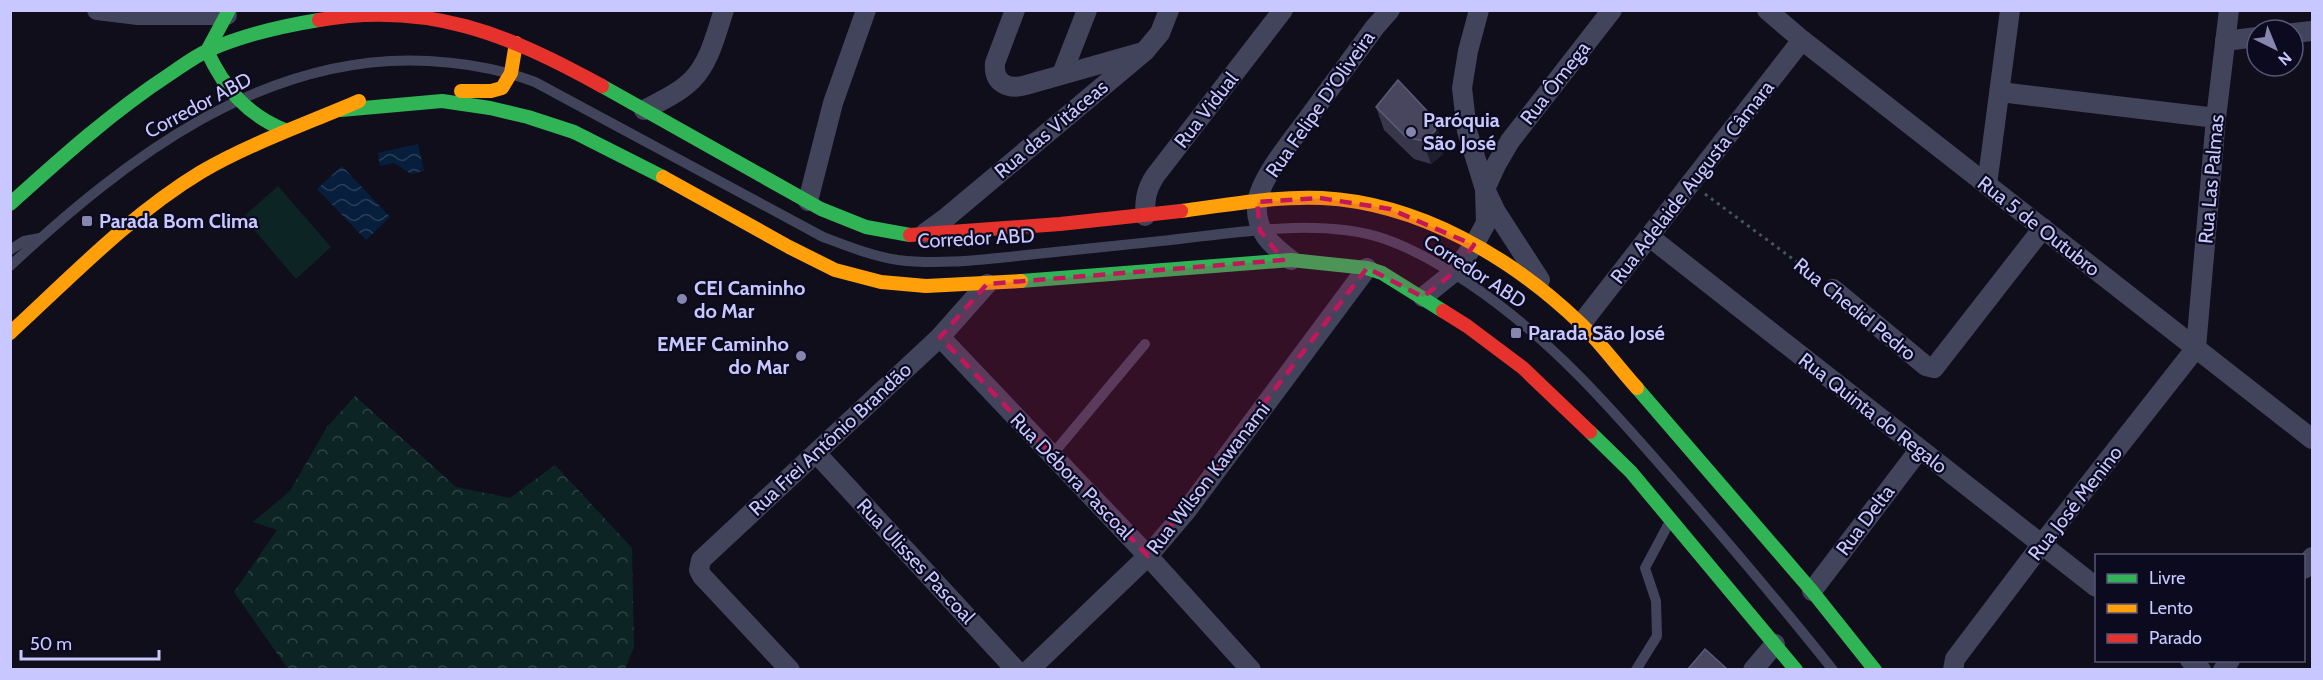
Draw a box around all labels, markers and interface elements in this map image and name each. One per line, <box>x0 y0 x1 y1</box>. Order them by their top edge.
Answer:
north arrow <box>2245 18 2305 78</box>
street label: Rua Felipe D'Oliveira <box>1260 26 1380 182</box>
street label: Rua Ômega <box>1515 36 1595 129</box>
text: N <box>2274 48 2296 69</box>
street label: Corredor ABD <box>141 67 255 143</box>
street label: Rua Vidual <box>1169 67 1243 153</box>
street label: Rua das Vitáceas <box>989 75 1113 183</box>
street label: Rua Adelaide Augusta Câmara <box>1605 75 1779 288</box>
place label: Paróquia São José <box>1423 108 1500 155</box>
street label: Rua Las Palmas <box>2193 113 2229 245</box>
marker: Paróquia São José <box>1404 125 1418 139</box>
street label: Rua 5 de Outubro <box>1973 171 2105 281</box>
place label: Parada Bom Clima <box>99 209 258 233</box>
marker: Parada Bom Clima <box>80 214 94 228</box>
street label: Corredor ABD <box>917 223 1035 253</box>
street label: Corredor ABD <box>1419 229 1531 313</box>
street label: Rua Chedid Pedro <box>1789 252 1921 366</box>
place label: CEI Caminho do Mar <box>694 276 805 323</box>
marker: CEI Caminho do Mar <box>675 292 689 306</box>
place label: Parada São José <box>1528 321 1665 345</box>
marker: Parada São José <box>1509 326 1523 340</box>
place label: EMEF Caminho do Mar <box>657 332 789 379</box>
street label: Rua Quinta do Regalo <box>1794 348 1952 478</box>
marker: EMEF Caminho do Mar <box>794 349 808 363</box>
street label: Rua Frei Antônio Brandão <box>744 357 916 521</box>
street label: Rua Wilson Kawanami <box>1141 397 1275 559</box>
street label: Rua Débora Pascoal <box>1005 408 1139 545</box>
street label: Rua José Menino <box>2023 441 2127 565</box>
street label: Rua Delta <box>1831 480 1900 560</box>
street label: Rua Ulisses Pascoal <box>852 493 980 629</box>
legend <box>2095 554 2305 662</box>
text: Livre <box>2149 567 2185 589</box>
text: Lento <box>2149 597 2193 619</box>
scale bar <box>21 623 159 661</box>
text: Parado <box>2149 627 2202 649</box>
text: 50 m <box>30 633 72 655</box>

